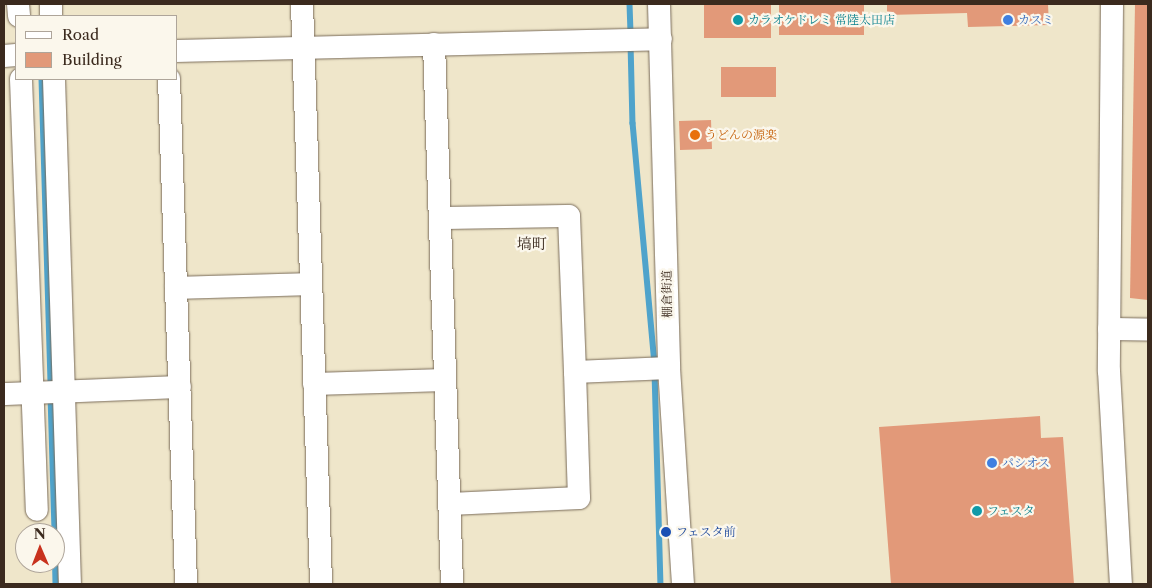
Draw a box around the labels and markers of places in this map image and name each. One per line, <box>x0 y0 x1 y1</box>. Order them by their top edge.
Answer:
place label: カラオケドレミ 常陸太田店 <box>748 13 895 27</box>
place label: カスミ <box>1018 13 1054 27</box>
marker: カラオケドレミ 常陸太田店 <box>732 14 744 26</box>
marker: カスミ <box>1002 14 1014 26</box>
place label: うどんの源楽 <box>705 128 777 142</box>
marker: うどんの源楽 <box>689 129 701 141</box>
place label: パシオス <box>1002 456 1050 470</box>
marker: パシオス <box>986 457 998 469</box>
place label: フェスタ <box>987 504 1035 518</box>
marker: フェスタ <box>971 505 983 517</box>
place label: フェスタ前 <box>676 525 736 539</box>
marker: フェスタ前 <box>660 526 672 538</box>

